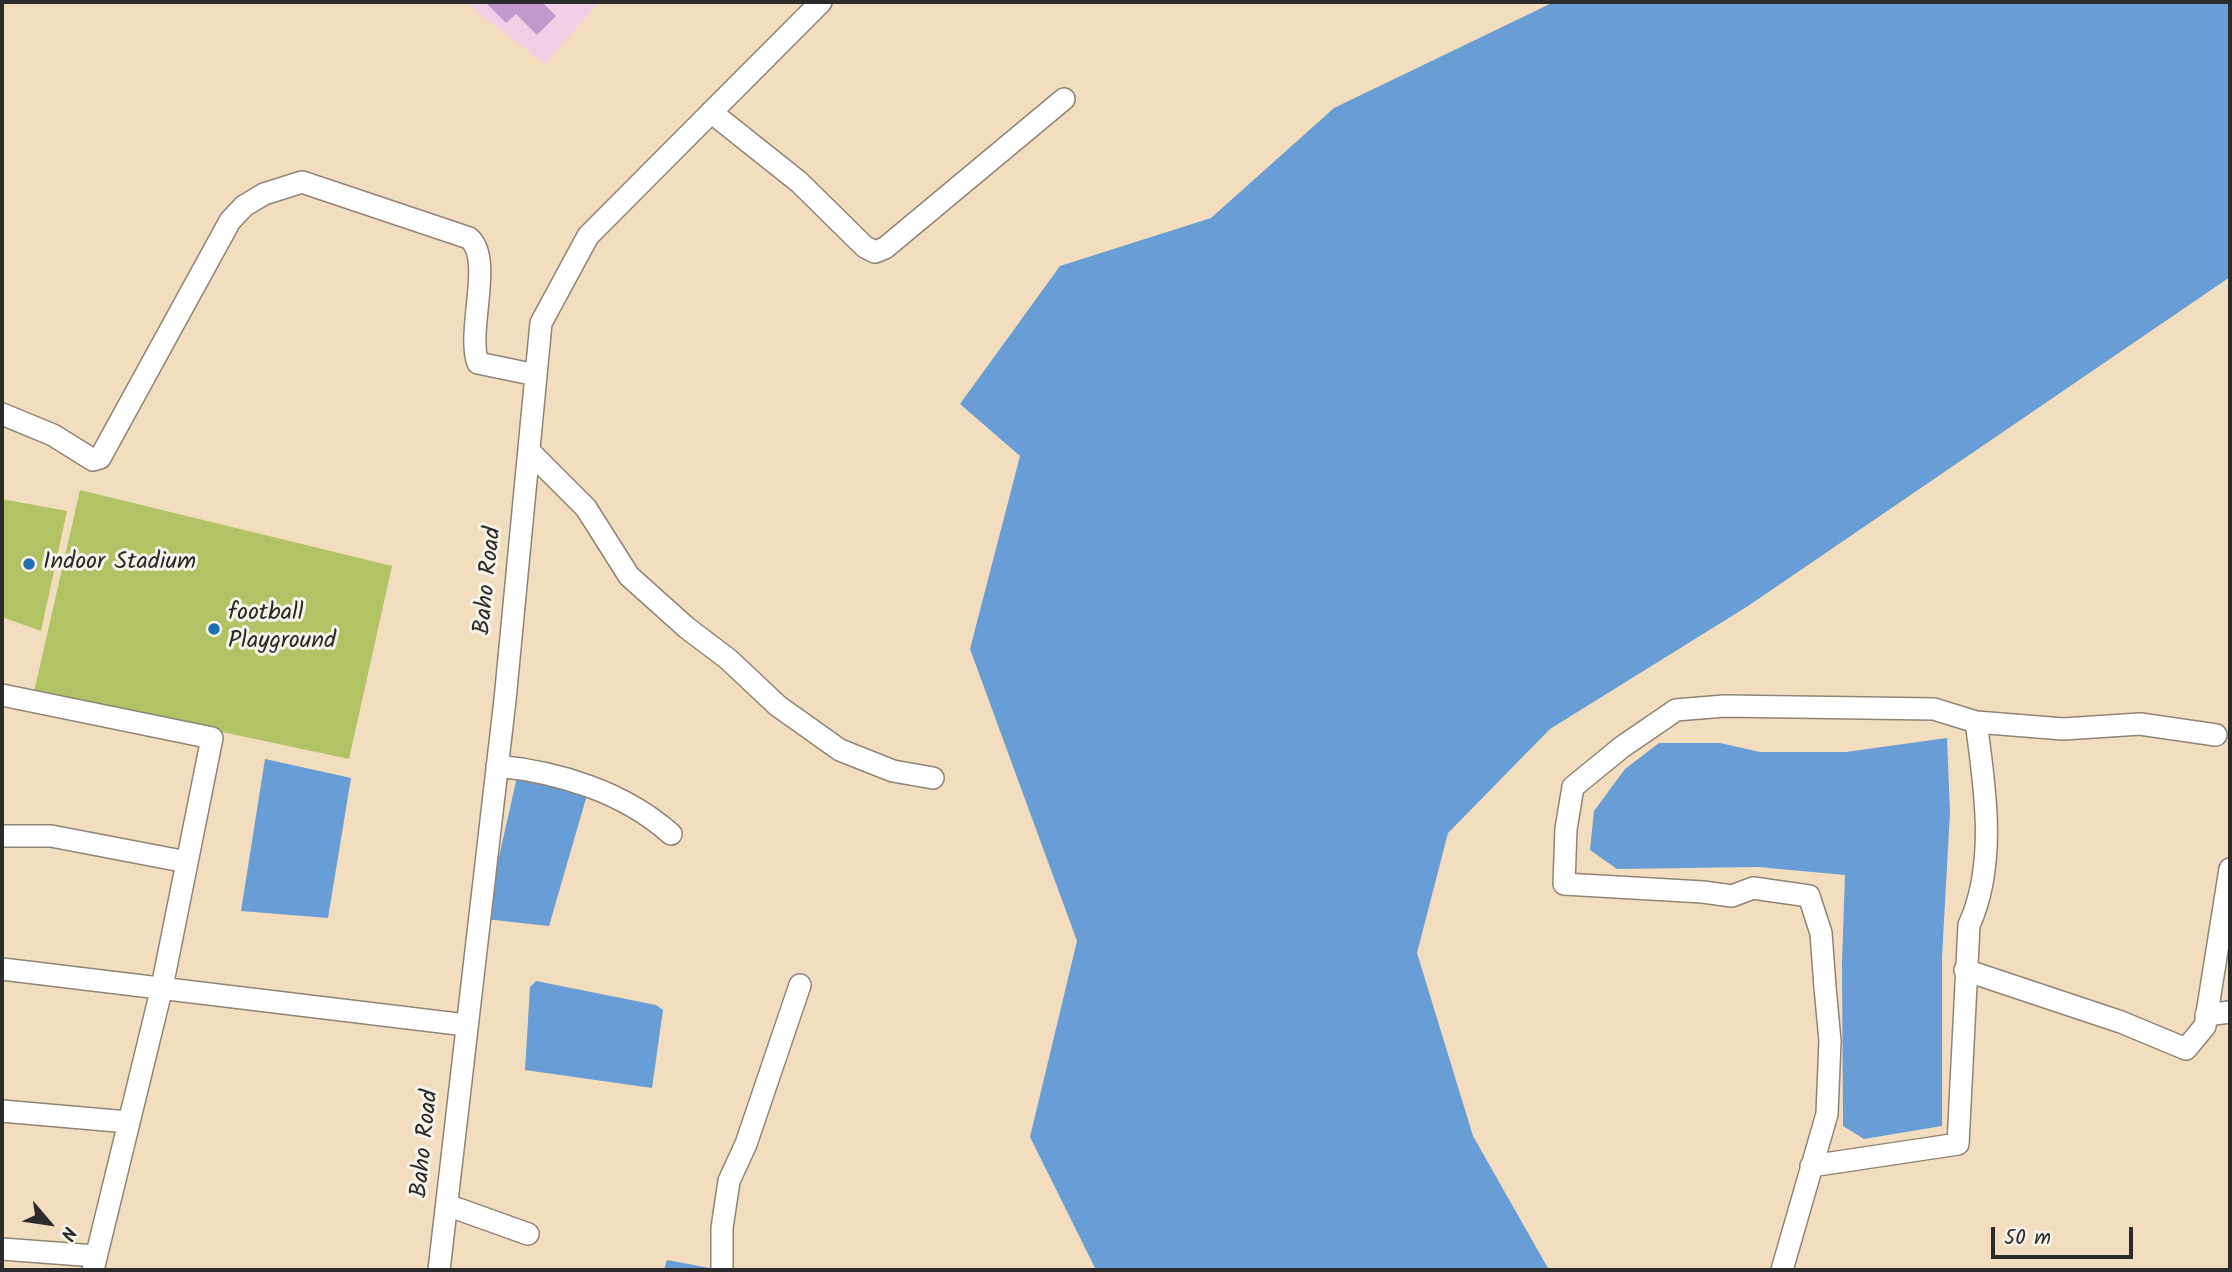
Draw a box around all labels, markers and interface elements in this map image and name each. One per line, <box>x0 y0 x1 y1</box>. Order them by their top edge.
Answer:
street label: Baho Road <box>470 526 510 636</box>
place label: Indoor Stadium <box>43 550 196 578</box>
marker: Indoor Stadium <box>21 556 37 572</box>
place label: football Playground <box>228 601 336 657</box>
marker: football Playground <box>206 621 222 637</box>
street label: Baho Road <box>407 1089 447 1199</box>
north arrow <box>14 1188 84 1258</box>
scale bar <box>1994 1212 2136 1256</box>
text: N <box>51 1221 83 1246</box>
text: 50 m <box>2004 1222 2051 1255</box>

